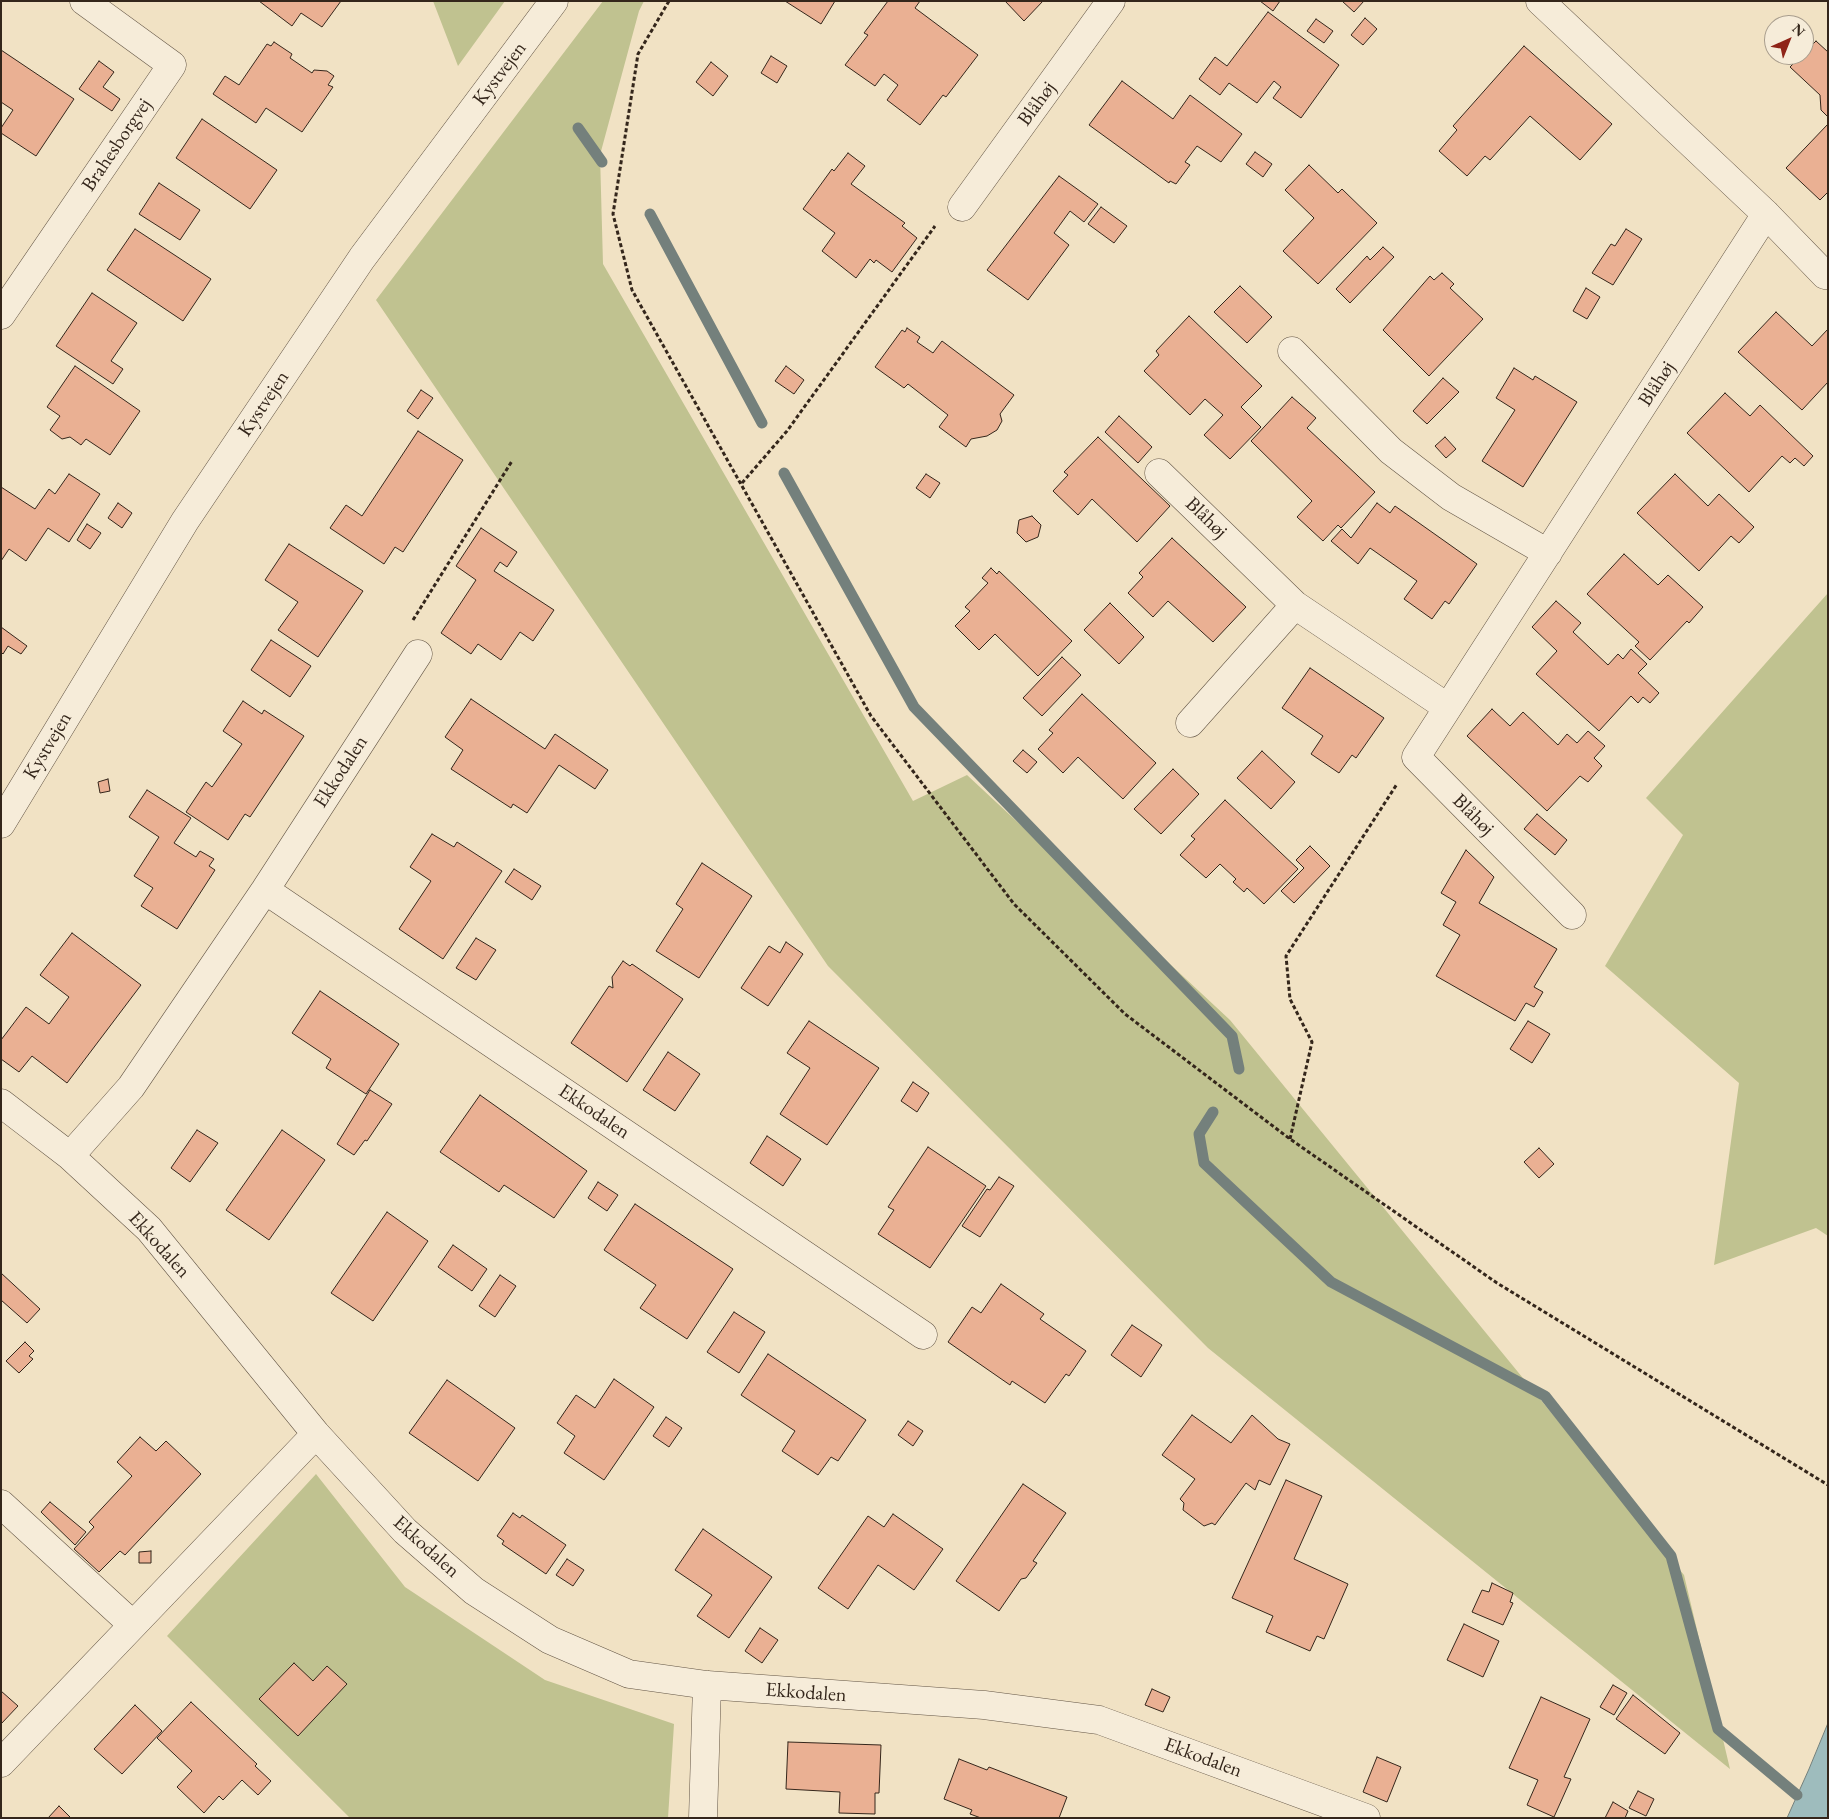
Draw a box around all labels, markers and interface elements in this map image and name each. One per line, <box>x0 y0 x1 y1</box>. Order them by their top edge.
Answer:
north arrow <box>1764 15 1814 65</box>
text: N <box>1788 20 1809 40</box>
street label: Kystvejen <box>468 37 532 111</box>
street label: Blåhøj <box>1013 77 1061 131</box>
street label: Brahesborgvej <box>77 94 157 196</box>
street label: Blåhøj <box>1634 357 1680 411</box>
street label: Kystvejen <box>233 367 295 441</box>
street label: Blåhøj <box>1180 492 1232 544</box>
street label: Kystvejen <box>19 708 77 784</box>
street label: Ekkodalen <box>309 731 373 813</box>
street label: Blåhøj <box>1447 789 1499 841</box>
street label: Ekkodalen <box>554 1079 634 1145</box>
street label: Ekkodalen <box>123 1207 195 1283</box>
street label: Ekkodalen <box>388 1511 464 1583</box>
street label: Ekkodalen <box>765 1678 847 1708</box>
street label: Ekkodalen <box>1161 1733 1245 1783</box>

